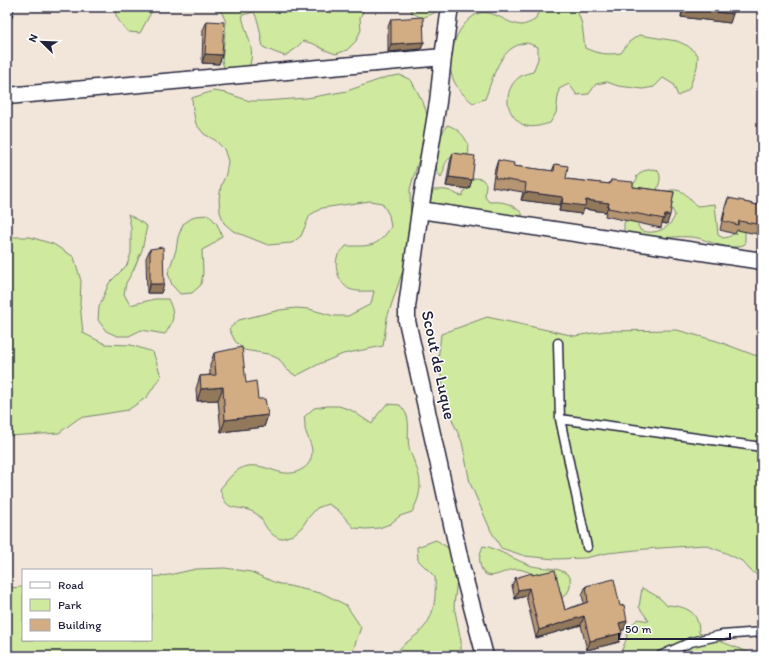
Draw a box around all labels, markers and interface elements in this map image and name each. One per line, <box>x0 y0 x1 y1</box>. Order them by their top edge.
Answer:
north arrow <box>22 22 62 62</box>
text: N <box>26 32 41 44</box>
street label: Scout de Luque <box>418 309 460 421</box>
legend <box>22 569 152 641</box>
text: Road <box>58 578 84 592</box>
text: Park <box>58 598 82 612</box>
scale bar <box>619 615 730 641</box>
text: Building <box>58 618 102 632</box>
text: 50 m <box>625 622 651 636</box>

